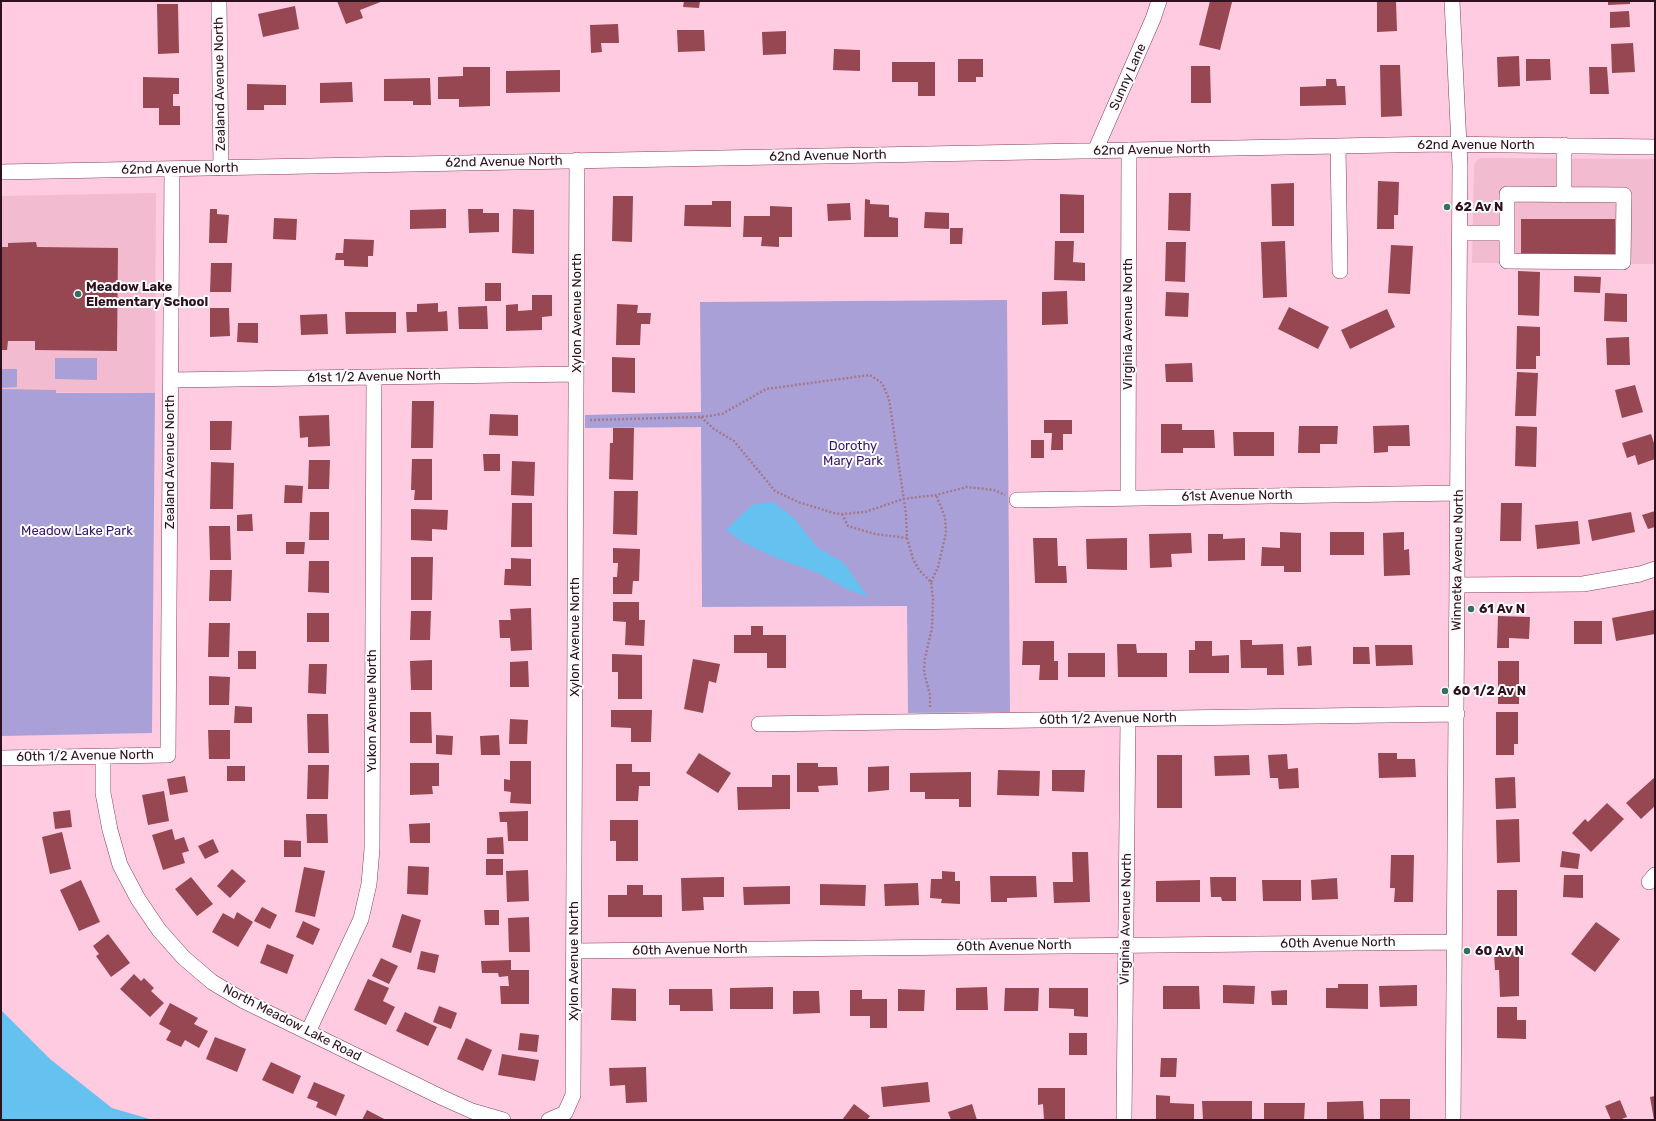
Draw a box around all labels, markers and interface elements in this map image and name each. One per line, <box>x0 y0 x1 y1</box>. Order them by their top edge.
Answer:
street label: Zealand Avenue North <box>211 17 229 151</box>
street label: Sunny Lane <box>1106 41 1150 113</box>
street label: 62nd Avenue North <box>1417 137 1535 153</box>
street label: 62nd Avenue North <box>1093 141 1211 159</box>
street label: 62nd Avenue North <box>769 147 887 165</box>
street label: 62nd Avenue North <box>445 153 563 171</box>
street label: 62nd Avenue North <box>121 160 239 178</box>
place label: 62 Av N <box>1455 199 1503 215</box>
marker: 62 Av N <box>1442 202 1452 212</box>
street label: Xylon Avenue North <box>569 253 585 373</box>
street label: Virginia Avenue North <box>1120 258 1136 390</box>
place label: Meadow Lake Elementary School <box>86 279 208 310</box>
marker: Meadow Lake Elementary School <box>73 289 83 299</box>
street label: 61st 1/2 Avenue North <box>307 368 441 386</box>
street label: Zealand Avenue North <box>162 395 178 529</box>
park label: Dorothy Mary Park <box>823 438 883 469</box>
street label: 61st Avenue North <box>1181 487 1293 505</box>
street label: Winnetka Avenue North <box>1449 489 1467 631</box>
park label: Meadow Lake Park <box>21 523 133 539</box>
street label: Xylon Avenue North <box>567 577 583 697</box>
place label: 61 Av N <box>1479 601 1525 617</box>
marker: 61 Av N <box>1466 604 1476 614</box>
street label: Yukon Avenue North <box>364 649 380 773</box>
place label: 60 1/2 Av N <box>1453 683 1526 699</box>
marker: 60 1/2 Av N <box>1440 686 1450 696</box>
street label: 60th 1/2 Avenue North <box>1039 710 1177 728</box>
street label: 60th 1/2 Avenue North <box>16 747 154 765</box>
street label: Virginia Avenue North <box>1117 853 1135 985</box>
street label: Xylon Avenue North <box>566 901 582 1021</box>
street label: 60th Avenue North <box>1280 934 1396 952</box>
street label: 60th Avenue North <box>956 937 1072 955</box>
street label: 60th Avenue North <box>632 941 748 959</box>
place label: 60 Av N <box>1475 943 1524 959</box>
marker: 60 Av N <box>1462 946 1472 956</box>
street label: North Meadow Lake Road <box>220 981 364 1065</box>

